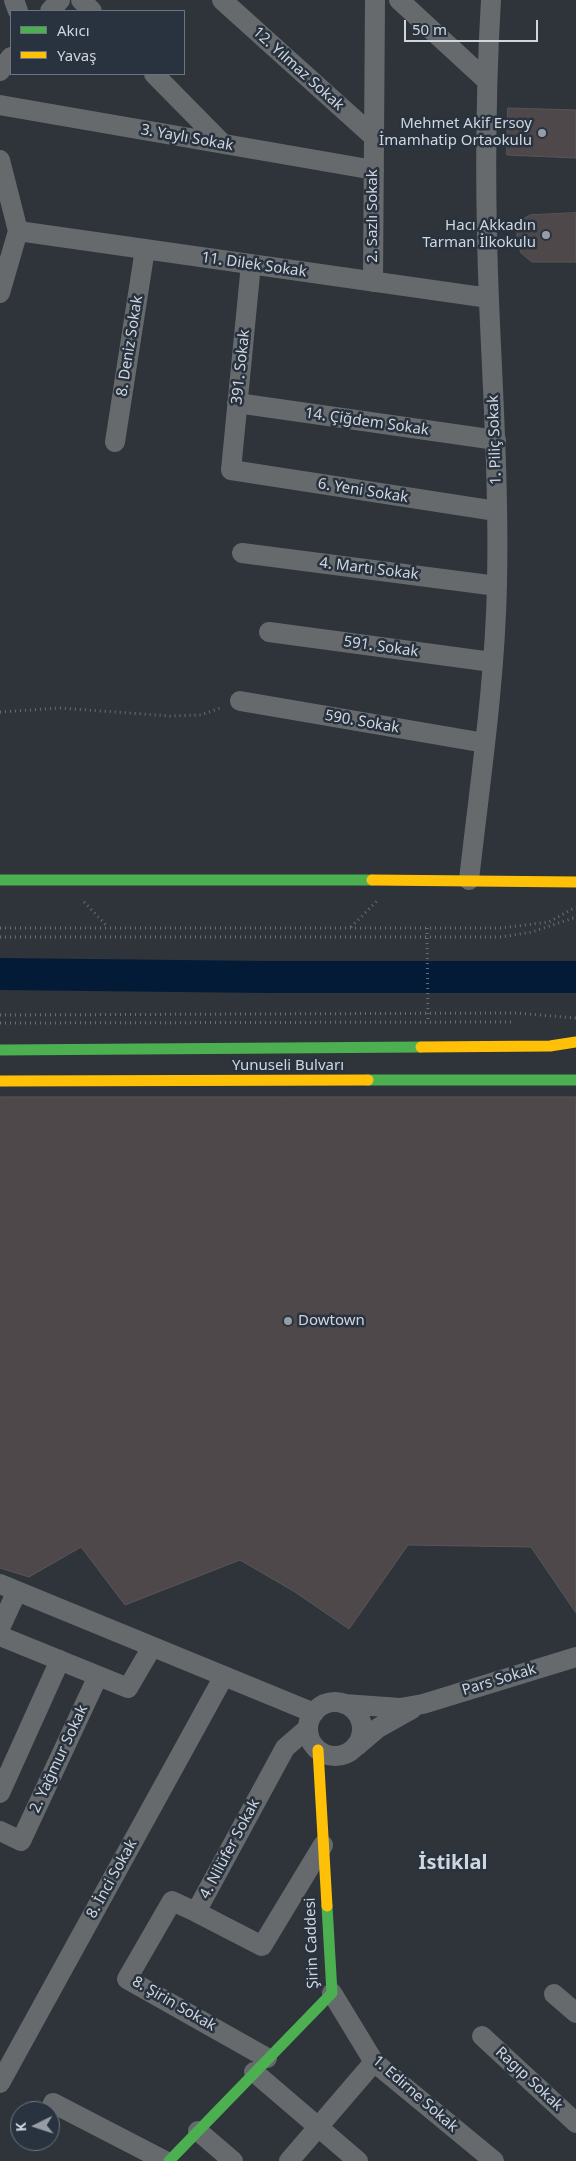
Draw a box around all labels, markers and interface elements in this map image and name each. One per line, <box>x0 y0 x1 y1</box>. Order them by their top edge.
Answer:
legend <box>10 10 185 75</box>
scale bar <box>406 10 540 42</box>
text: 50 m <box>412 19 447 39</box>
text: Akıcı <box>57 20 90 40</box>
street label: 12. Yılmaz Sokak <box>249 23 347 115</box>
text: Yavaş <box>57 45 96 65</box>
place label: Mehmet Akif Ersoy İmamhatip Ortaokulu <box>379 115 532 150</box>
street label: 3. Yaylı Sokak <box>139 121 235 155</box>
marker: Mehmet Akif Ersoy İmamhatip Ortaokulu <box>536 127 548 139</box>
street label: 2. Sazlı Sokak <box>364 169 382 263</box>
place label: Hacı Akkadın Tarman İlkokulu <box>422 217 536 252</box>
marker: Hacı Akkadın Tarman İlkokulu <box>540 229 552 241</box>
street label: 11. Dilek Sokak <box>200 249 308 281</box>
street label: 8. Deniz Sokak <box>113 294 147 398</box>
street label: 391. Sokak <box>228 329 254 405</box>
street label: 1. Piliç Sokak <box>484 395 506 485</box>
street label: 14. Çiğdem Sokak <box>304 404 430 440</box>
street label: 6. Yeni Sokak <box>316 475 410 507</box>
street label: 4. Martı Sokak <box>318 554 420 584</box>
street label: 591. Sokak <box>342 633 420 661</box>
street label: 590. Sokak <box>323 707 401 737</box>
street label: Yunuseli Bulvarı <box>232 1057 344 1075</box>
place label: Dowtown <box>298 1312 365 1330</box>
marker: Dowtown <box>282 1315 294 1327</box>
street label: Pars Sokak <box>460 1660 538 1700</box>
street label: 2. Yağmur Sokak <box>26 1702 92 1816</box>
street label: 4. Nilüfer Sokak <box>196 1796 264 1902</box>
street label: 8. İnci Sokak <box>83 1836 141 1922</box>
district label: İstiklal <box>419 1851 487 1875</box>
street label: Şirin Caddesi <box>301 1897 323 1989</box>
street label: 8. Şirin Sokak <box>129 1973 219 2035</box>
street label: Ragıp Sokak <box>492 2043 566 2115</box>
street label: 1. Edirne Sokak <box>369 2052 461 2136</box>
north arrow <box>10 2101 60 2151</box>
text: K <box>11 2122 30 2132</box>

